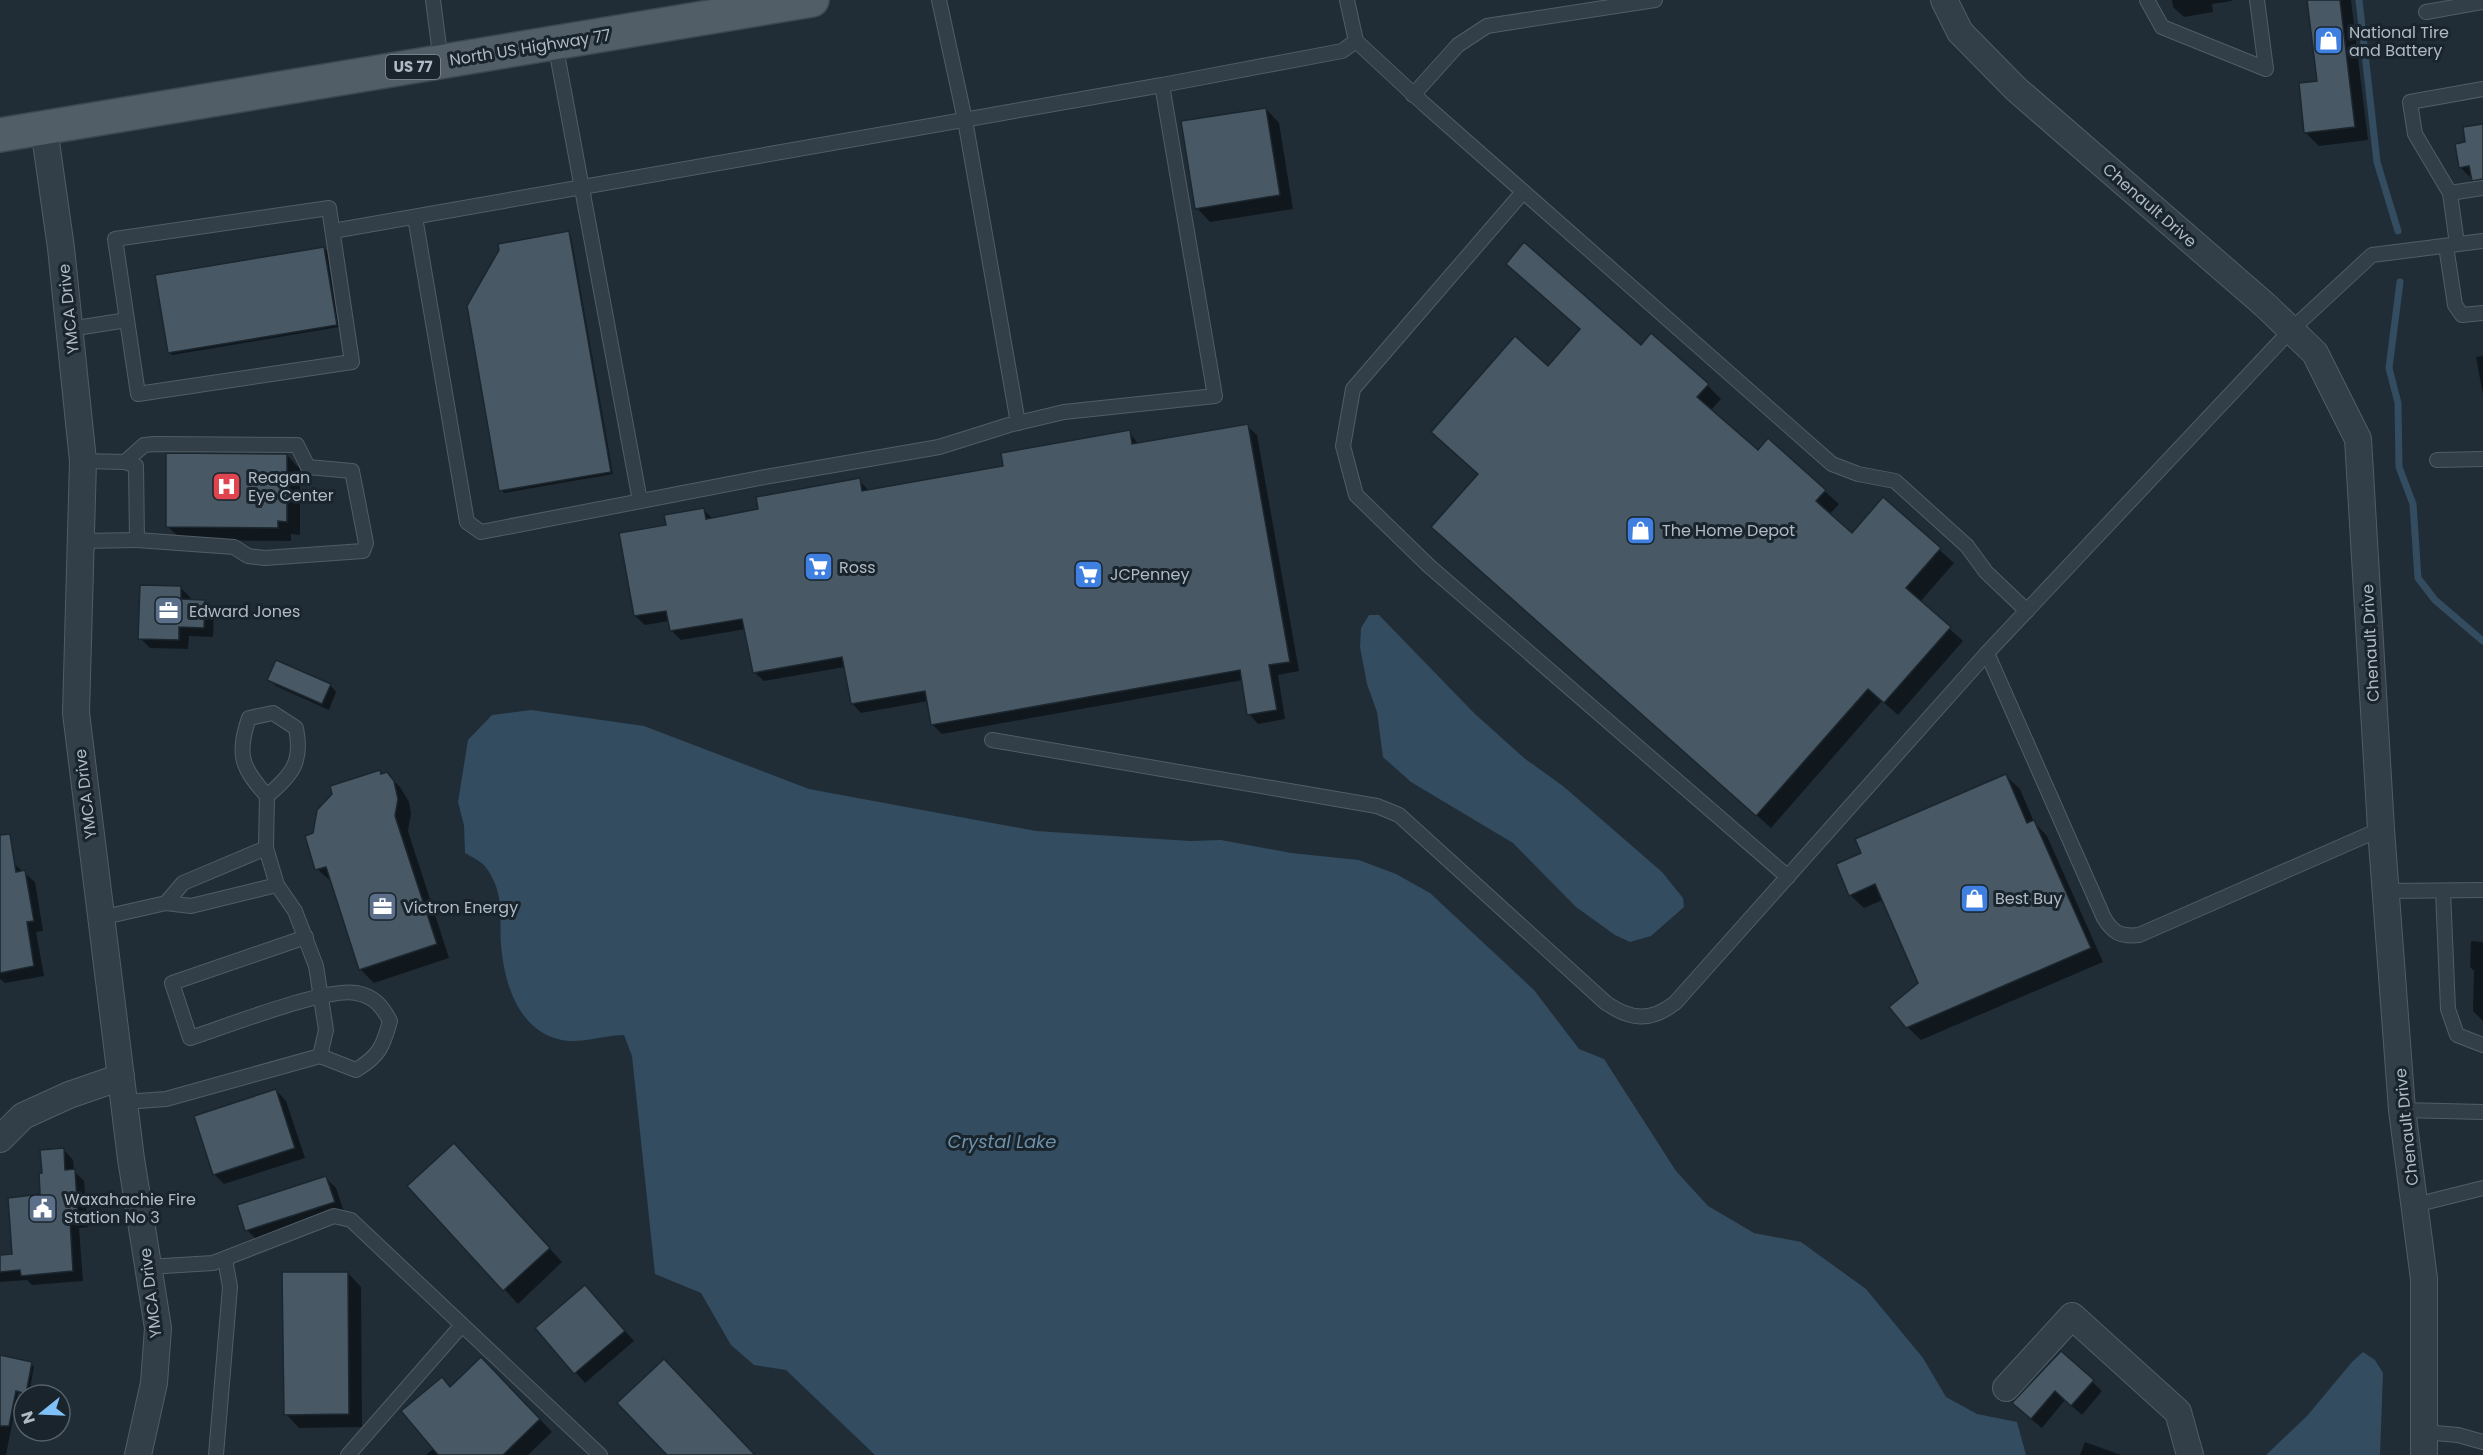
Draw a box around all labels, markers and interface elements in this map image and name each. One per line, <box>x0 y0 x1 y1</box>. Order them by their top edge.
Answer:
place label: National Tire and Battery <box>2349 21 2449 62</box>
street label: North US Highway 77 <box>448 23 613 72</box>
shop icon: National Tire and Battery <box>2312 25 2344 57</box>
road number: US 77 <box>386 55 440 79</box>
street label: Chenault Drive <box>2098 158 2202 253</box>
street label: YMCA Drive <box>52 263 85 355</box>
place label: Reagan Eye Center <box>248 466 334 507</box>
hospital icon: Reagan Eye Center <box>211 470 243 502</box>
shop icon: The Home Depot <box>1625 514 1657 546</box>
place label: The Home Depot <box>1662 519 1795 542</box>
supermarket icon: Ross <box>802 551 834 583</box>
place label: Ross <box>839 556 876 579</box>
supermarket icon: JCPenney <box>1073 558 1105 590</box>
place label: JCPenney <box>1110 563 1189 586</box>
street label: Chenault Drive <box>2356 583 2385 702</box>
office icon: Edward Jones <box>152 595 184 627</box>
place label: Edward Jones <box>189 600 300 623</box>
street label: YMCA Drive <box>69 747 102 840</box>
shop icon: Best Buy <box>1958 882 1990 914</box>
place label: Best Buy <box>1995 887 2062 910</box>
office icon: Victron Energy <box>366 891 398 923</box>
place label: Victron Energy <box>403 896 518 919</box>
street label: Chenault Drive <box>2389 1067 2424 1187</box>
water label: Crystal Lake <box>947 1129 1057 1154</box>
place label: Waxahachie Fire Station No 3 <box>64 1188 196 1229</box>
public building icon: Waxahachie Fire Station No 3 <box>27 1192 59 1224</box>
street label: YMCA Drive <box>134 1246 167 1339</box>
north arrow <box>12 1383 72 1443</box>
text: N <box>15 1408 41 1427</box>

